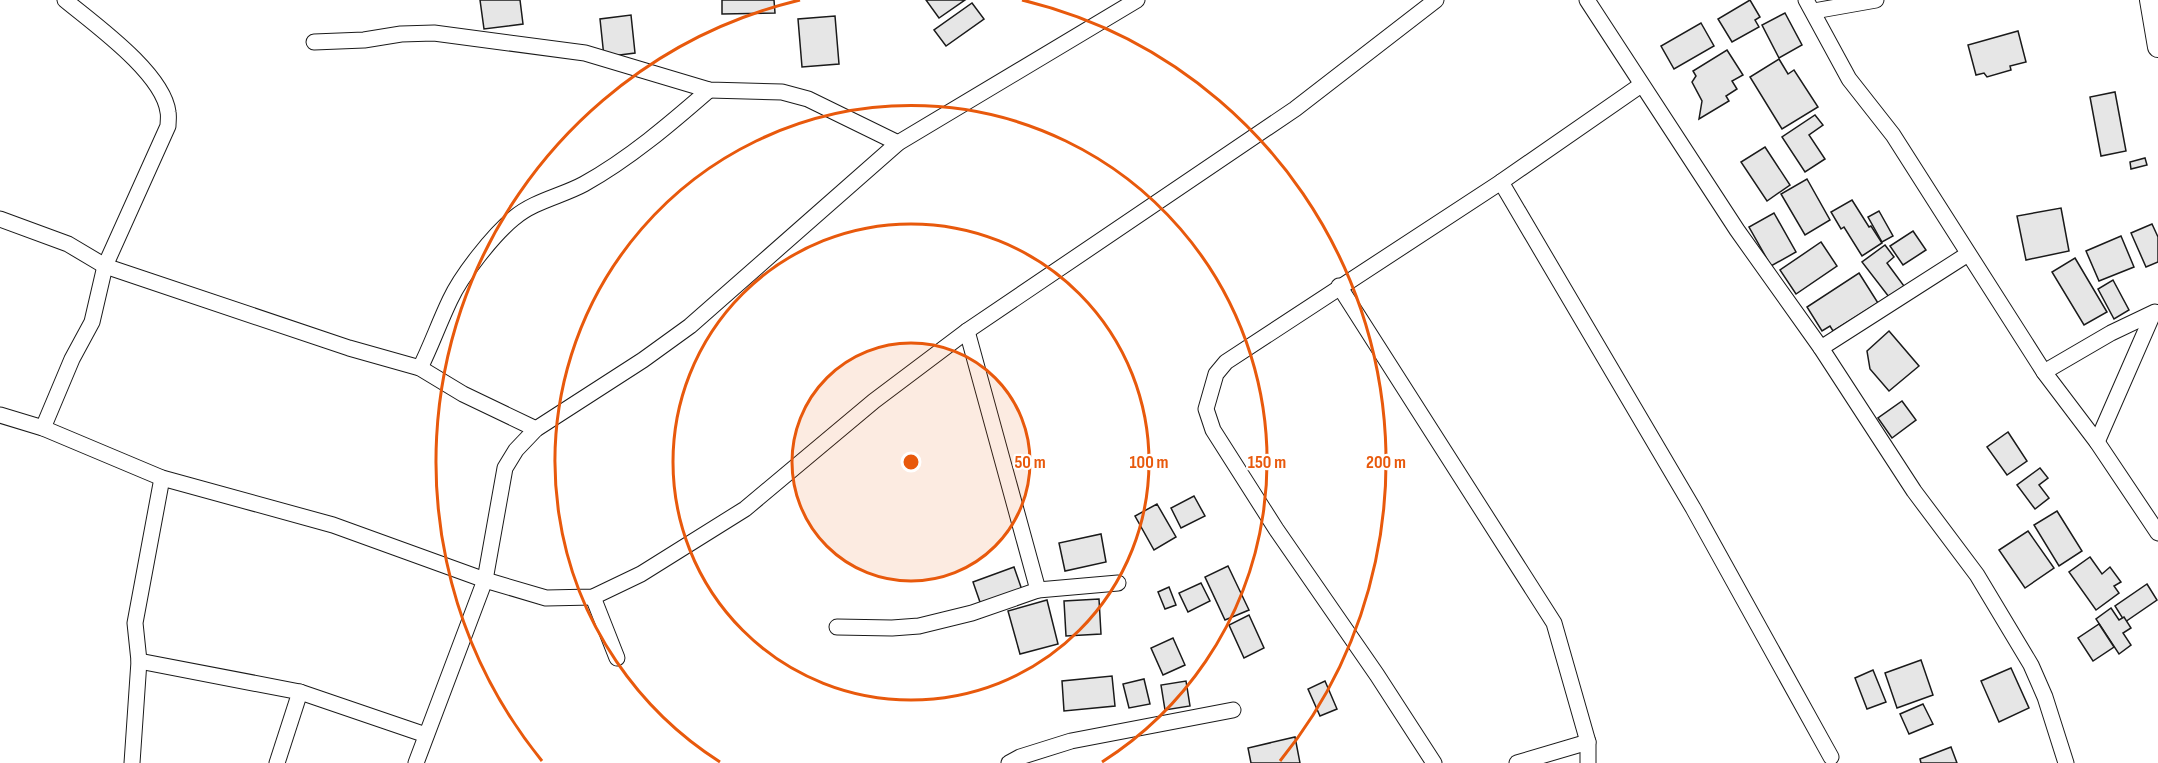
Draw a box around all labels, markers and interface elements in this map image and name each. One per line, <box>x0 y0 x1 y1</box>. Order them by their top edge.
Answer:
centre of rings <box>901 452 921 472</box>
text: 50 m <box>1014 452 1046 473</box>
text: 100 m <box>1130 452 1169 473</box>
text: 150 m <box>1248 452 1286 473</box>
text: 200 m <box>1366 452 1406 473</box>

